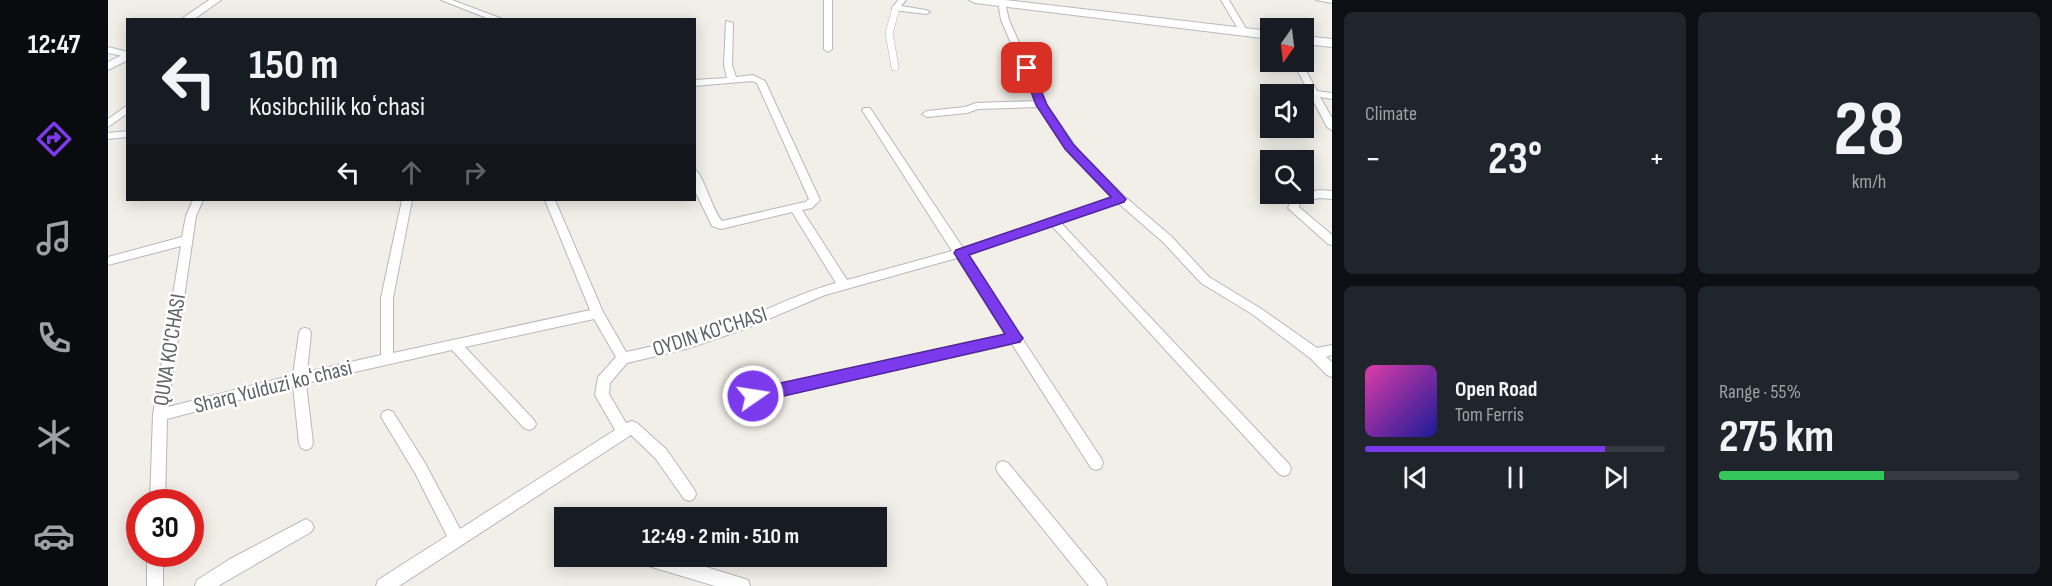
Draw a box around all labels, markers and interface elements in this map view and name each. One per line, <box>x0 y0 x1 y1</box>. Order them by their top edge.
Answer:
north arrow <box>1260 18 1314 72</box>
map controls <box>1260 18 1314 204</box>
text: 12:47 <box>28 29 80 61</box>
text: 150 m <box>249 40 338 91</box>
icon: left <box>150 42 228 120</box>
pin <box>1001 42 1052 93</box>
icon: arrive <box>1010 51 1043 84</box>
button: sound <box>1260 84 1314 138</box>
text: 28 <box>1834 84 1904 177</box>
text: Kosibchilik koʻchasi <box>249 91 425 123</box>
text: Climate <box>1365 102 1417 126</box>
icon: directions <box>33 118 75 160</box>
text: 23° <box>1488 132 1542 187</box>
text: − <box>1365 139 1381 179</box>
text: + <box>1649 139 1665 179</box>
button: search <box>1260 150 1314 204</box>
icon: left <box>332 156 365 189</box>
icon: ahead <box>395 156 428 189</box>
icon: right <box>458 156 491 189</box>
text: km/h <box>1852 170 1886 194</box>
icon: music <box>33 217 75 259</box>
street label: QUVA KO'CHASI <box>148 292 192 408</box>
street label: OYDIN KO'CHASI <box>649 301 771 363</box>
icon: phone <box>33 317 75 359</box>
street label: Sharq Yulduzi koʻchasi <box>191 354 355 420</box>
position arrow <box>721 364 785 428</box>
text: Open Road <box>1455 376 1537 403</box>
text: Range · 55% <box>1719 380 1801 404</box>
text: Tom Ferris <box>1455 403 1524 427</box>
text: 275 km <box>1719 410 1834 465</box>
icon: climate <box>33 416 75 458</box>
icon: previous <box>1399 461 1432 494</box>
icon: pause <box>1499 461 1532 494</box>
icon: next <box>1599 461 1632 494</box>
speed limit sign: 30 <box>126 489 204 567</box>
icon: car <box>33 515 75 557</box>
text: 12:49 · 2 min · 510 m <box>642 523 799 550</box>

